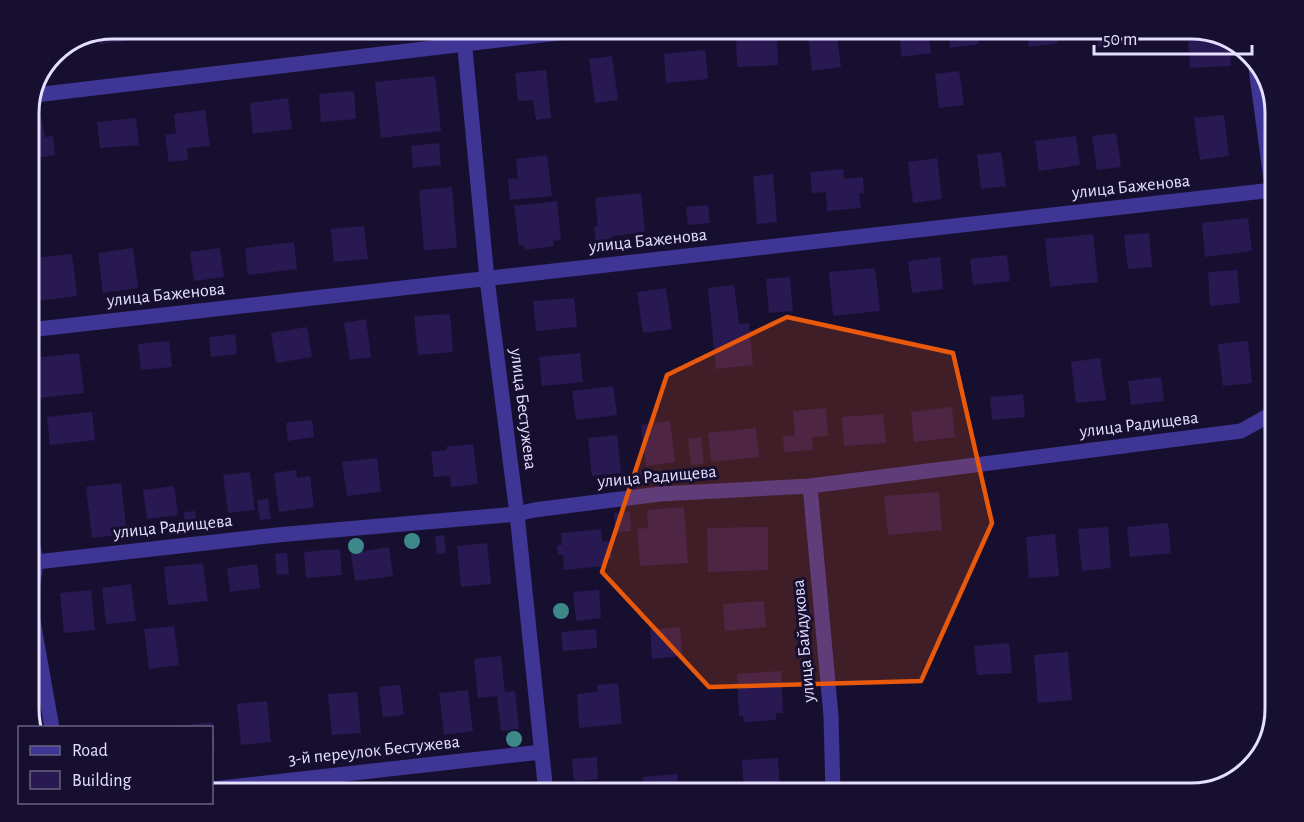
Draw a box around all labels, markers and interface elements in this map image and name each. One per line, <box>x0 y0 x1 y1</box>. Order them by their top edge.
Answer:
scale bar <box>1094 18 1252 56</box>
text: 50 m <box>1103 31 1137 49</box>
street label: улица Баженова <box>1070 172 1191 202</box>
street label: улица Баженова <box>587 226 708 256</box>
street label: улица Баженова <box>105 280 226 310</box>
street label: улица Бестужева <box>507 346 539 471</box>
street label: улица Радищева <box>1078 409 1199 441</box>
street label: улица Радищева <box>596 463 717 491</box>
street label: улица Радищева <box>112 512 233 542</box>
street label: улица Байдукова <box>790 579 818 704</box>
legend <box>18 726 213 804</box>
street label: 3-й переулок Бестужева <box>287 733 461 769</box>
text: Road <box>72 742 108 760</box>
text: Building <box>72 772 132 790</box>

